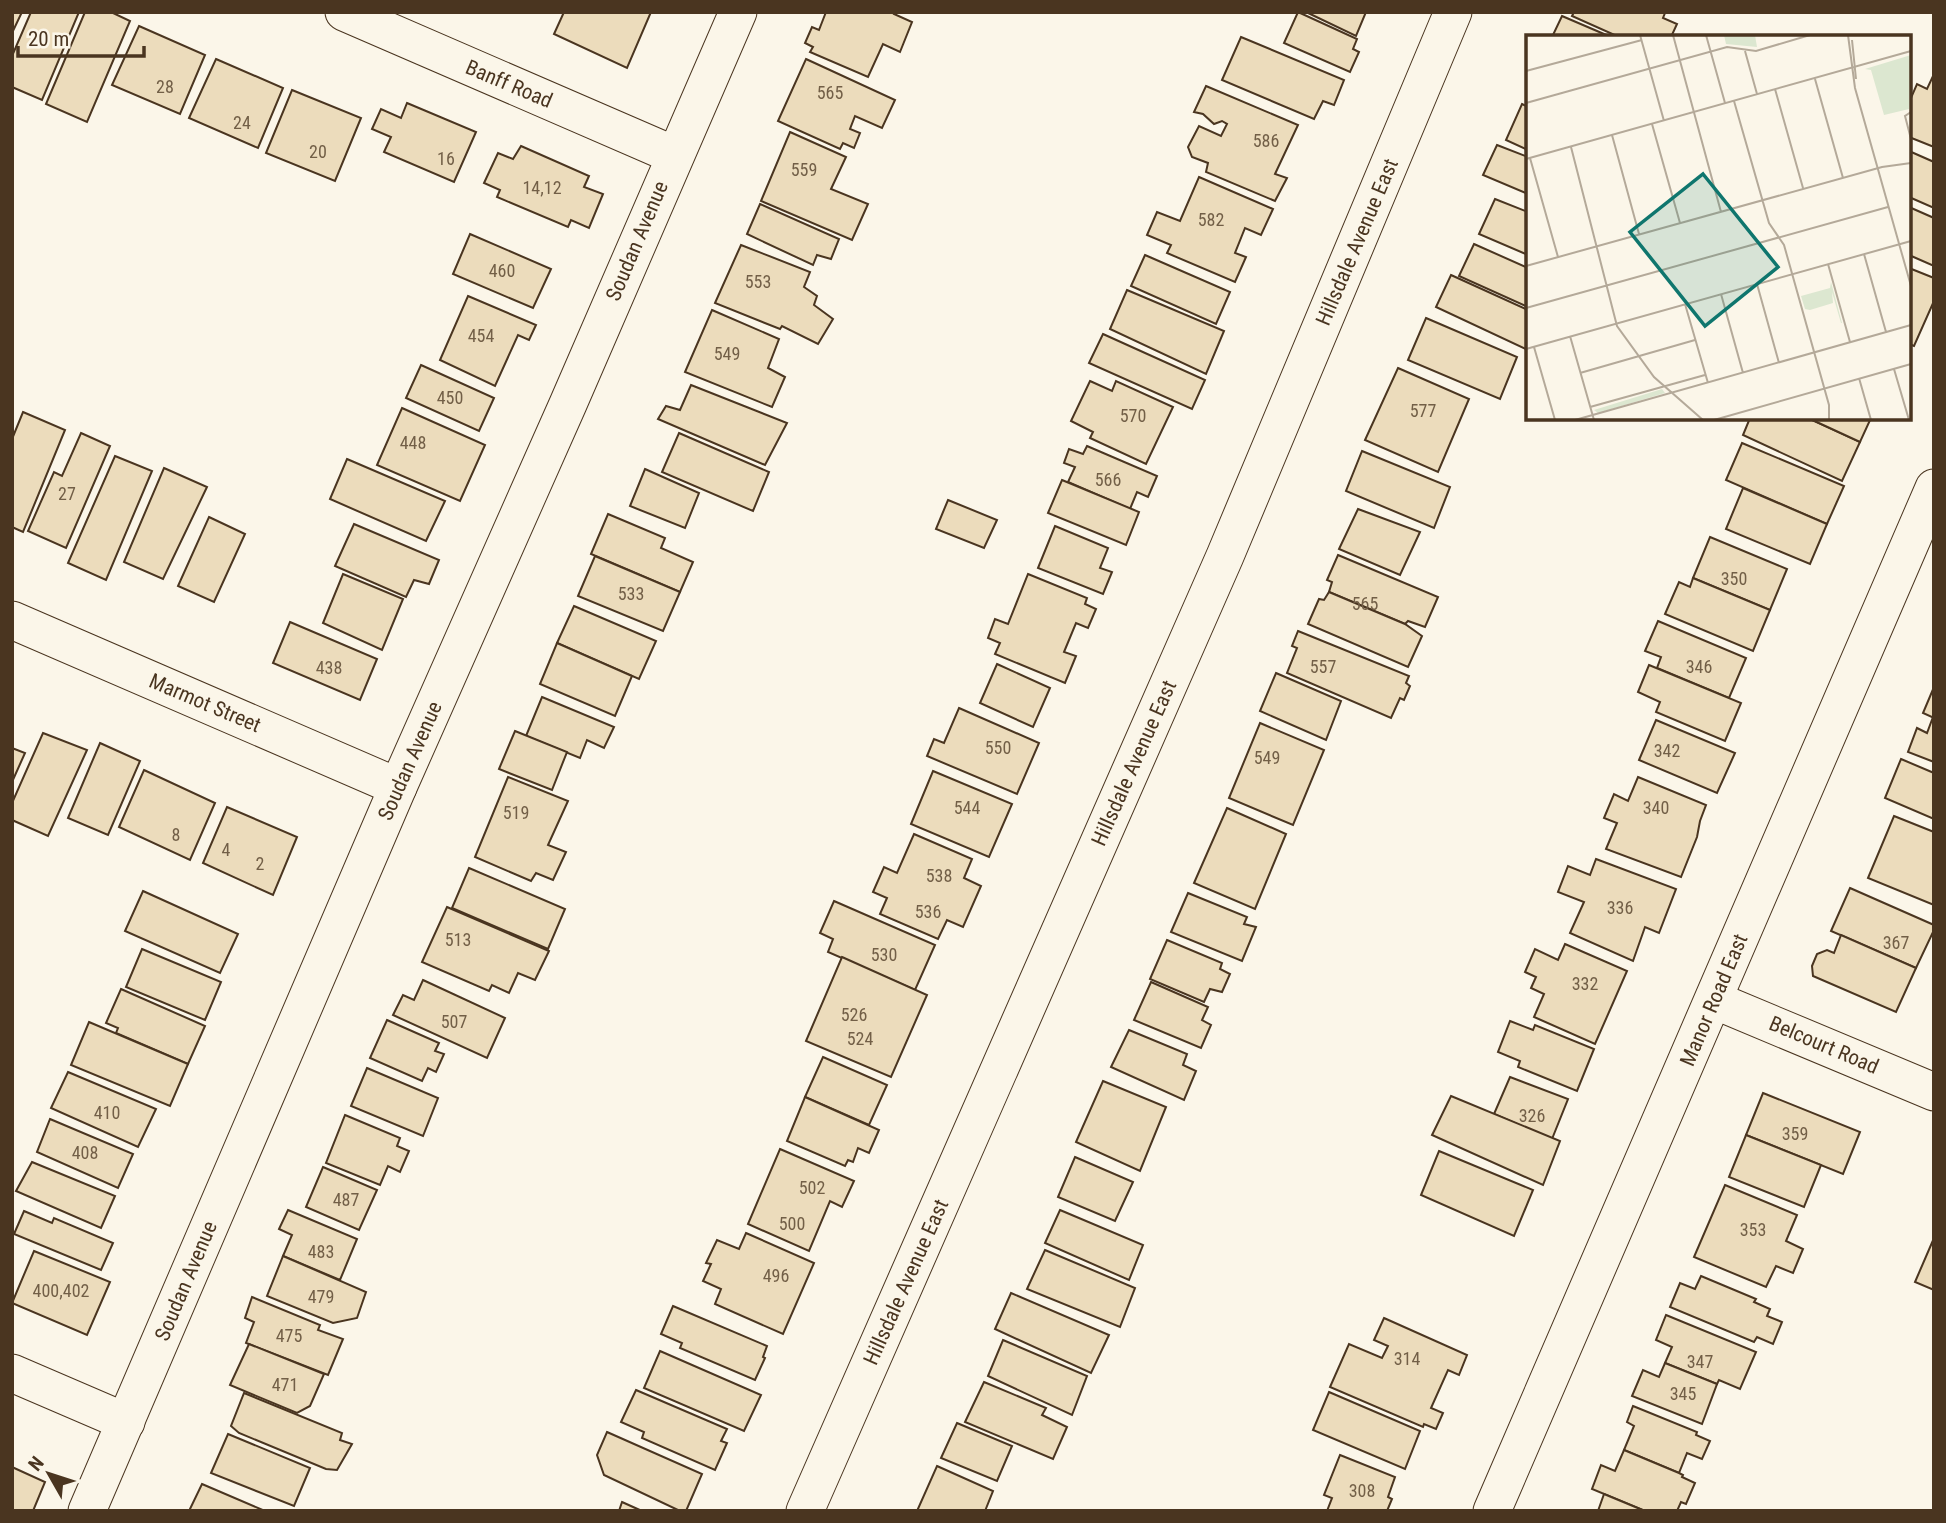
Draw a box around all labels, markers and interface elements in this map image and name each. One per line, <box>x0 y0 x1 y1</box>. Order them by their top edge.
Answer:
scale bar <box>18 14 144 58</box>
text: 20 m <box>28 27 69 51</box>
inset map <box>1526 35 1911 420</box>
street label: Banff Road <box>462 55 556 113</box>
house number: 28 <box>156 76 174 97</box>
house number: 565 <box>817 82 843 103</box>
house number: 24 <box>233 112 251 133</box>
house number: 586 <box>1253 130 1279 151</box>
house number: 20 <box>309 141 327 162</box>
house number: 16 <box>437 148 455 169</box>
street label: Hillsdale Avenue East <box>1311 155 1403 329</box>
house number: 559 <box>791 159 817 180</box>
house number: 14,12 <box>522 177 562 198</box>
street label: Soudan Avenue <box>601 177 673 304</box>
house number: 582 <box>1198 209 1224 230</box>
house number: 460 <box>489 260 515 281</box>
house number: 553 <box>745 271 771 292</box>
house number: 454 <box>468 325 494 346</box>
house number: 549 <box>714 343 740 364</box>
house number: 450 <box>437 387 463 408</box>
house number: 577 <box>1410 400 1436 421</box>
house number: 570 <box>1120 405 1146 426</box>
house number: 448 <box>400 432 426 453</box>
house number: 566 <box>1095 469 1121 490</box>
house number: 27 <box>58 483 76 504</box>
house number: 350 <box>1721 568 1747 589</box>
house number: 533 <box>618 583 644 604</box>
house number: 565 <box>1352 593 1378 614</box>
house number: 557 <box>1310 656 1336 677</box>
house number: 346 <box>1686 656 1712 677</box>
house number: 438 <box>316 657 342 678</box>
street label: Marmot Street <box>146 669 264 737</box>
street label: Hillsdale Avenue East <box>1087 677 1181 849</box>
street label: Soudan Avenue <box>373 698 447 824</box>
house number: 550 <box>985 737 1011 758</box>
house number: 342 <box>1654 740 1680 761</box>
house number: 549 <box>1254 747 1280 768</box>
house number: 544 <box>954 797 980 818</box>
house number: 340 <box>1643 797 1669 818</box>
house number: 519 <box>503 802 529 823</box>
house number: 8 <box>172 824 180 845</box>
house number: 4 <box>222 839 231 860</box>
house number: 2 <box>256 853 265 874</box>
house number: 538 <box>926 865 952 886</box>
house number: 336 <box>1607 897 1633 918</box>
house number: 536 <box>915 901 941 922</box>
house number: 513 <box>445 929 471 950</box>
street label: Manor Road East <box>1675 930 1753 1070</box>
house number: 367 <box>1883 932 1909 953</box>
house number: 530 <box>871 944 897 965</box>
house number: 332 <box>1572 973 1598 994</box>
house number: 526 <box>841 1004 867 1025</box>
house number: 507 <box>441 1011 467 1032</box>
street label: Belcourt Road <box>1766 1011 1882 1079</box>
house number: 524 <box>847 1028 873 1049</box>
house number: 410 <box>94 1102 120 1123</box>
house number: 326 <box>1519 1105 1545 1126</box>
house number: 359 <box>1782 1123 1808 1144</box>
house number: 408 <box>72 1142 98 1163</box>
house number: 502 <box>799 1177 825 1198</box>
house number: 487 <box>333 1189 359 1210</box>
street label: Hillsdale Avenue East <box>859 1196 953 1368</box>
house number: 500 <box>779 1213 805 1234</box>
street label: Soudan Avenue <box>150 1217 222 1344</box>
house number: 353 <box>1740 1219 1766 1240</box>
house number: 483 <box>308 1241 334 1262</box>
house number: 496 <box>763 1265 789 1286</box>
house number: 400,402 <box>33 1280 90 1301</box>
house number: 479 <box>308 1286 334 1307</box>
house number: 475 <box>276 1325 302 1346</box>
house number: 314 <box>1394 1348 1420 1369</box>
house number: 347 <box>1687 1351 1713 1372</box>
house number: 471 <box>272 1374 298 1395</box>
house number: 345 <box>1670 1383 1696 1404</box>
north arrow <box>14 1439 84 1509</box>
text: N <box>24 1452 49 1475</box>
house number: 308 <box>1349 1480 1375 1501</box>

